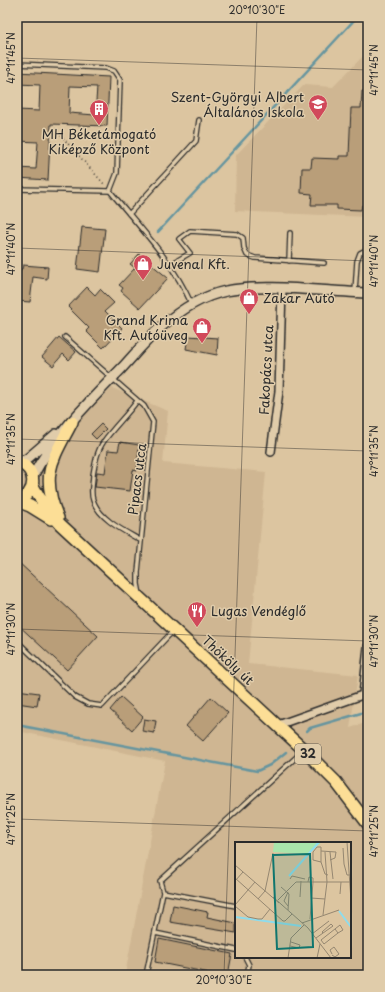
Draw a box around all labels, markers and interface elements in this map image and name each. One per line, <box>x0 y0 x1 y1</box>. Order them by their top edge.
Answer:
text: 20°10'30"E <box>229 2 285 17</box>
text: 47°11'45"N <box>3 32 18 84</box>
text: 47°11'45"N <box>366 44 381 96</box>
place label: Szent-Györgyi Albert Általános Iskola <box>170 87 305 121</box>
school or university icon: Szent-Györgyi Albert Általános Iskola <box>307 93 329 121</box>
building icon: MH Béketámogató Kiképző Központ <box>88 98 110 126</box>
place label: MH Béketámogató Kiképző Központ <box>42 124 156 158</box>
text: 47°11'40"N <box>3 223 18 275</box>
text: 47°11'40"N <box>366 235 381 287</box>
shop icon: Juvenal Kft. <box>132 253 154 281</box>
place label: Juvenal Kft. <box>157 254 230 273</box>
shop icon: Zakar Autó <box>238 287 260 315</box>
place label: Zakar Autó <box>263 288 335 307</box>
place label: Grand Krima Kft. Autóüveg <box>103 310 189 344</box>
shop icon: Grand Krima Kft. Autóüveg <box>191 316 213 344</box>
street label: Fakopács utca <box>254 324 277 415</box>
text: 47°11'35"N <box>3 413 18 465</box>
text: 47°11'35"N <box>366 425 381 477</box>
street label: Pipacs utca <box>123 441 150 516</box>
restaurant icon: Lugas Vendéglő <box>186 600 208 628</box>
place label: Lugas Vendéglő <box>211 601 306 620</box>
text: 47°11'30"N <box>3 602 18 655</box>
text: 47°11'30"N <box>366 614 381 667</box>
street label: Thököly út <box>198 631 259 689</box>
road number: 32 <box>295 744 321 764</box>
text: 47°11'25"N <box>3 793 18 845</box>
text: 47°11'25"N <box>366 805 381 857</box>
inset map <box>235 842 351 958</box>
text: 20°10'30"E <box>196 972 252 987</box>

